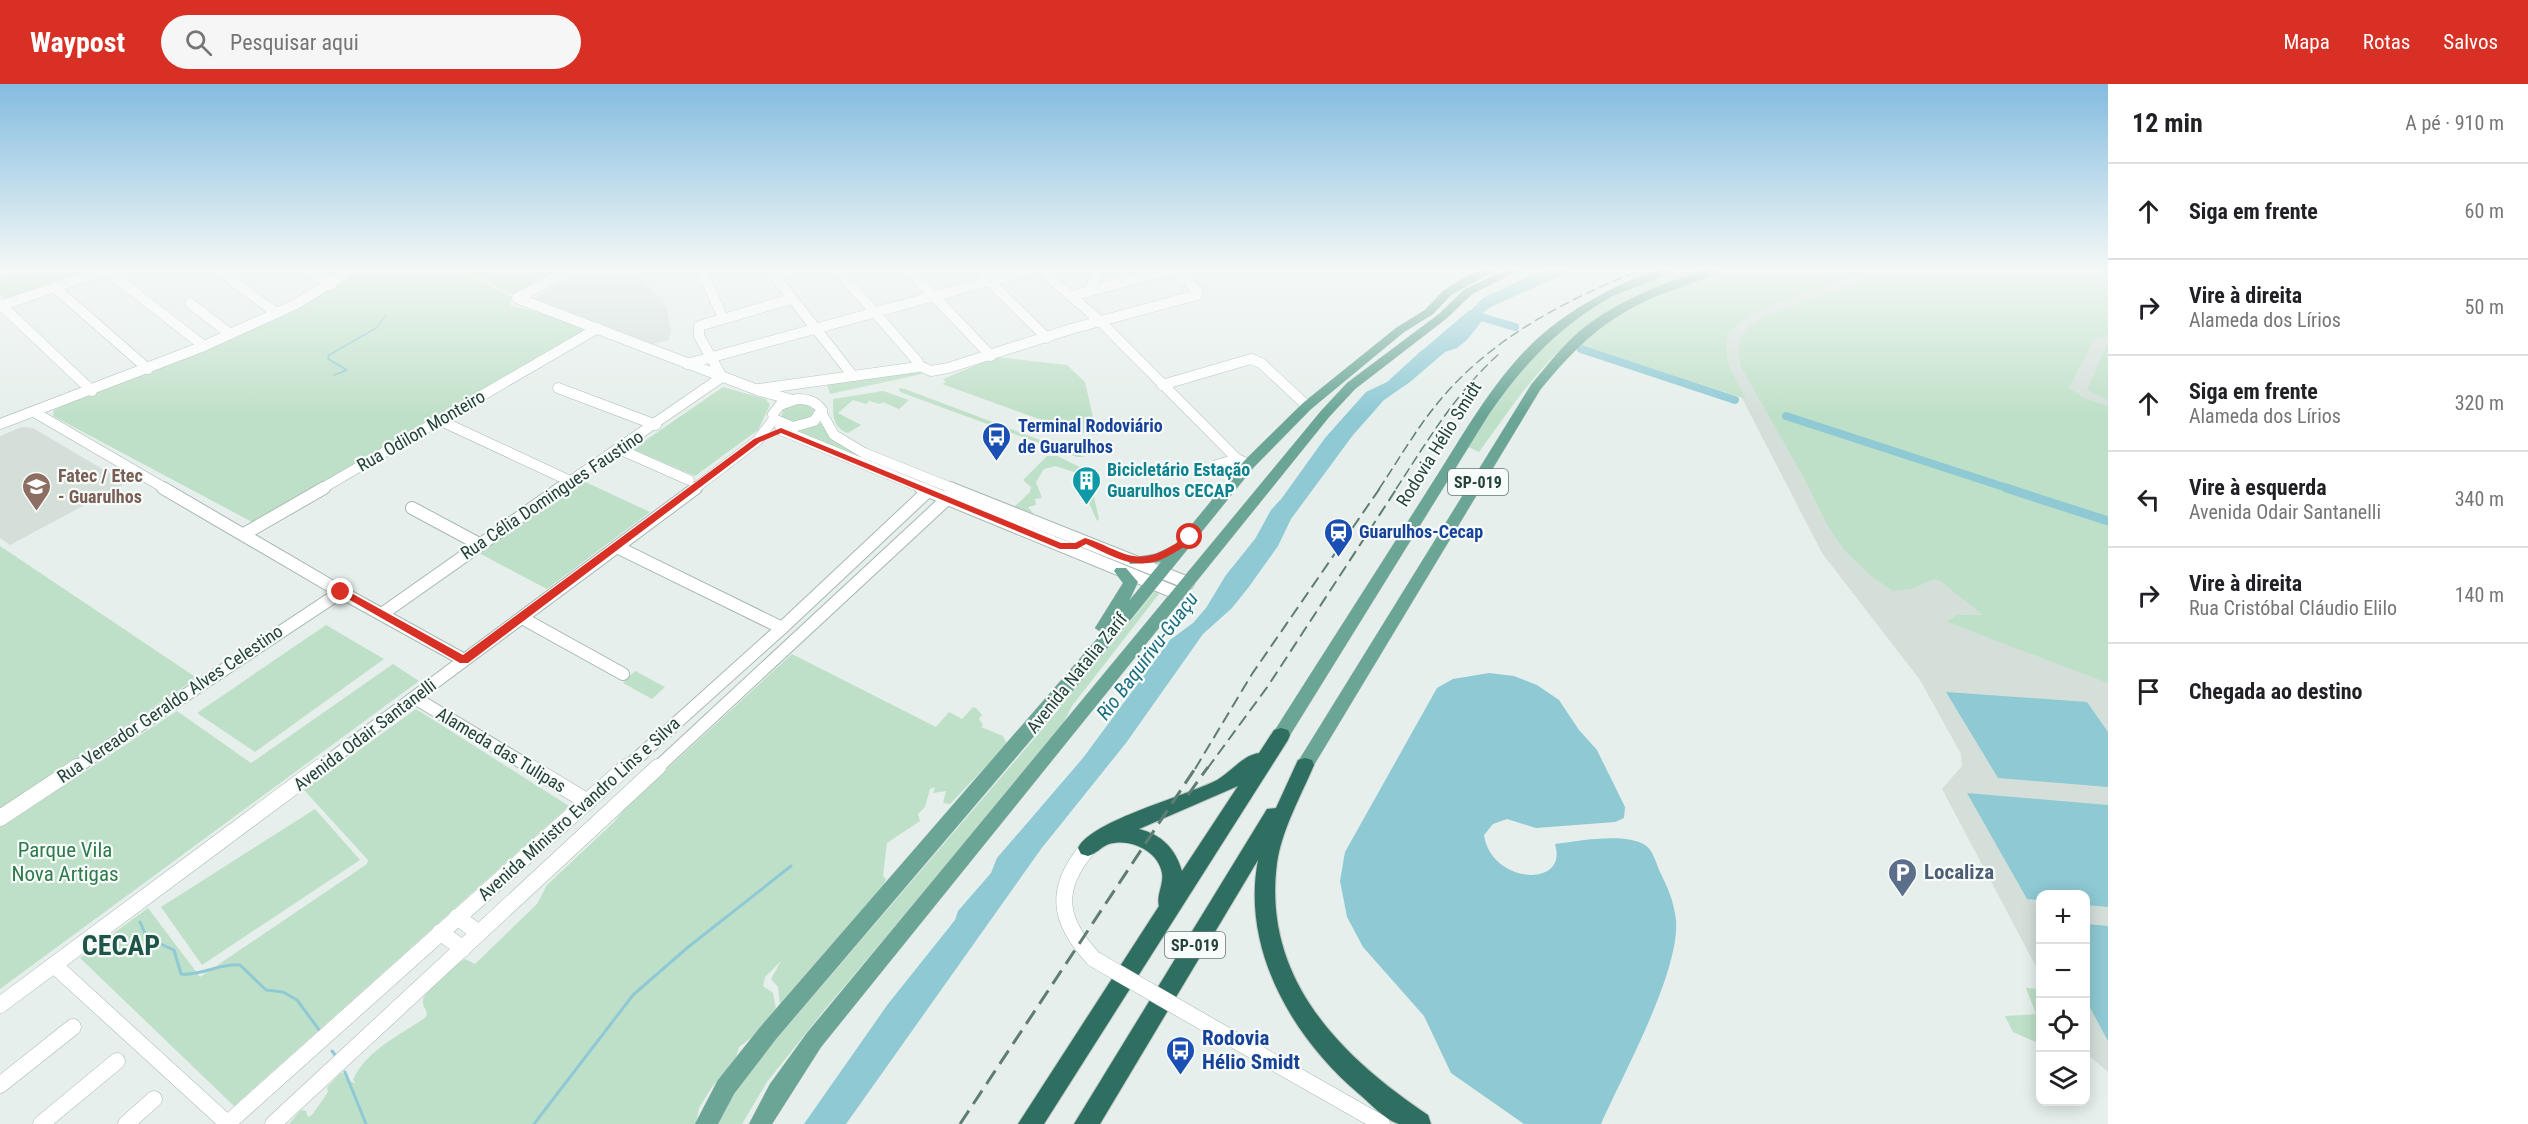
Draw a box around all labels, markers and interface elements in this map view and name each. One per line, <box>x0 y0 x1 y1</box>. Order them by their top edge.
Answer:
search box <box>161 15 581 69</box>
text: Waypost <box>30 26 125 59</box>
icon: search <box>182 26 215 59</box>
text: Pesquisar aqui <box>230 30 359 55</box>
text: Mapa <box>2283 30 2330 54</box>
text: Rotas <box>2363 30 2410 54</box>
text: Salvos <box>2443 30 2498 54</box>
text: 12 min <box>2132 108 2203 138</box>
text: A pé · 910 m <box>2405 111 2504 135</box>
icon: ahead <box>2132 195 2165 228</box>
text: Siga em frente <box>2189 199 2318 224</box>
text: 60 m <box>2465 199 2504 223</box>
text: Vire à direita <box>2189 283 2302 308</box>
icon: right <box>2132 291 2165 324</box>
text: 50 m <box>2465 295 2504 319</box>
text: Alameda dos Lírios <box>2189 308 2341 332</box>
street label: Rodovia Hélio Smidt <box>1392 377 1485 510</box>
text: Siga em frente <box>2189 379 2318 404</box>
street label: Rua Odilon Monteiro <box>353 385 489 476</box>
icon: ahead <box>2132 387 2165 420</box>
text: 320 m <box>2455 391 2504 415</box>
text: Alameda dos Lírios <box>2189 404 2341 428</box>
place label: Terminal Rodoviário de Guarulhos <box>1018 415 1163 457</box>
bus stop icon: Terminal Rodoviário de Guarulhos <box>981 420 1013 462</box>
street label: Rua Célia Domingues Faustino <box>456 426 647 564</box>
place label: Bicicletário Estação Guarulhos CECAP <box>1107 459 1250 501</box>
building icon: Bicicletário Estação Guarulhos CECAP <box>1070 464 1102 506</box>
place label: Fatec / Etec - Guarulhos <box>58 465 143 507</box>
road number: SP-019 <box>1448 469 1508 495</box>
school or university icon: Fatec / Etec - Guarulhos <box>21 470 53 512</box>
text: Vire à esquerda <box>2189 475 2327 500</box>
icon: left <box>2132 483 2165 516</box>
text: 340 m <box>2455 487 2504 511</box>
text: Avenida Odair Santanelli <box>2189 500 2381 524</box>
station icon: Guarulhos-Cecap <box>1322 516 1354 558</box>
place label: Guarulhos-Cecap <box>1359 521 1483 542</box>
route start <box>1176 523 1202 549</box>
text: Vire à direita <box>2189 571 2302 596</box>
route end <box>327 578 353 604</box>
icon: right <box>2132 579 2165 612</box>
text: 140 m <box>2455 583 2504 607</box>
water label: Rio Baquirivu-Guaçu <box>1091 587 1203 725</box>
text: Rua Cristóbal Cláudio Elilo <box>2189 596 2397 620</box>
street label: Avenida Natalia Zarif <box>1022 608 1132 737</box>
street label: Rua Vereador Geraldo Alves Celestino <box>53 620 287 787</box>
street label: Avenida Odair Santanelli <box>289 674 440 795</box>
icon: arrive <box>2132 675 2165 708</box>
text: Chegada ao destino <box>2189 679 2363 704</box>
street label: Alameda das Tulipas <box>433 703 570 797</box>
street label: Avenida Ministro Evandro Lins e Silva <box>473 712 684 905</box>
park label: Parque Vila Nova Artigas <box>11 838 119 886</box>
parking icon: Localiza <box>1887 856 1919 898</box>
place label: Localiza <box>1924 860 1994 884</box>
map controls <box>2036 890 2090 1106</box>
button: + <box>2036 890 2090 944</box>
district label: CECAP <box>82 929 160 962</box>
road number: SP-019 <box>1165 932 1225 958</box>
button: − <box>2036 944 2090 998</box>
button: locate <box>2036 998 2090 1052</box>
place label: Rodovia Hélio Smidt <box>1202 1026 1300 1074</box>
bus stop icon: Rodovia Hélio Smidt <box>1165 1034 1197 1076</box>
button: layers <box>2036 1052 2090 1106</box>

